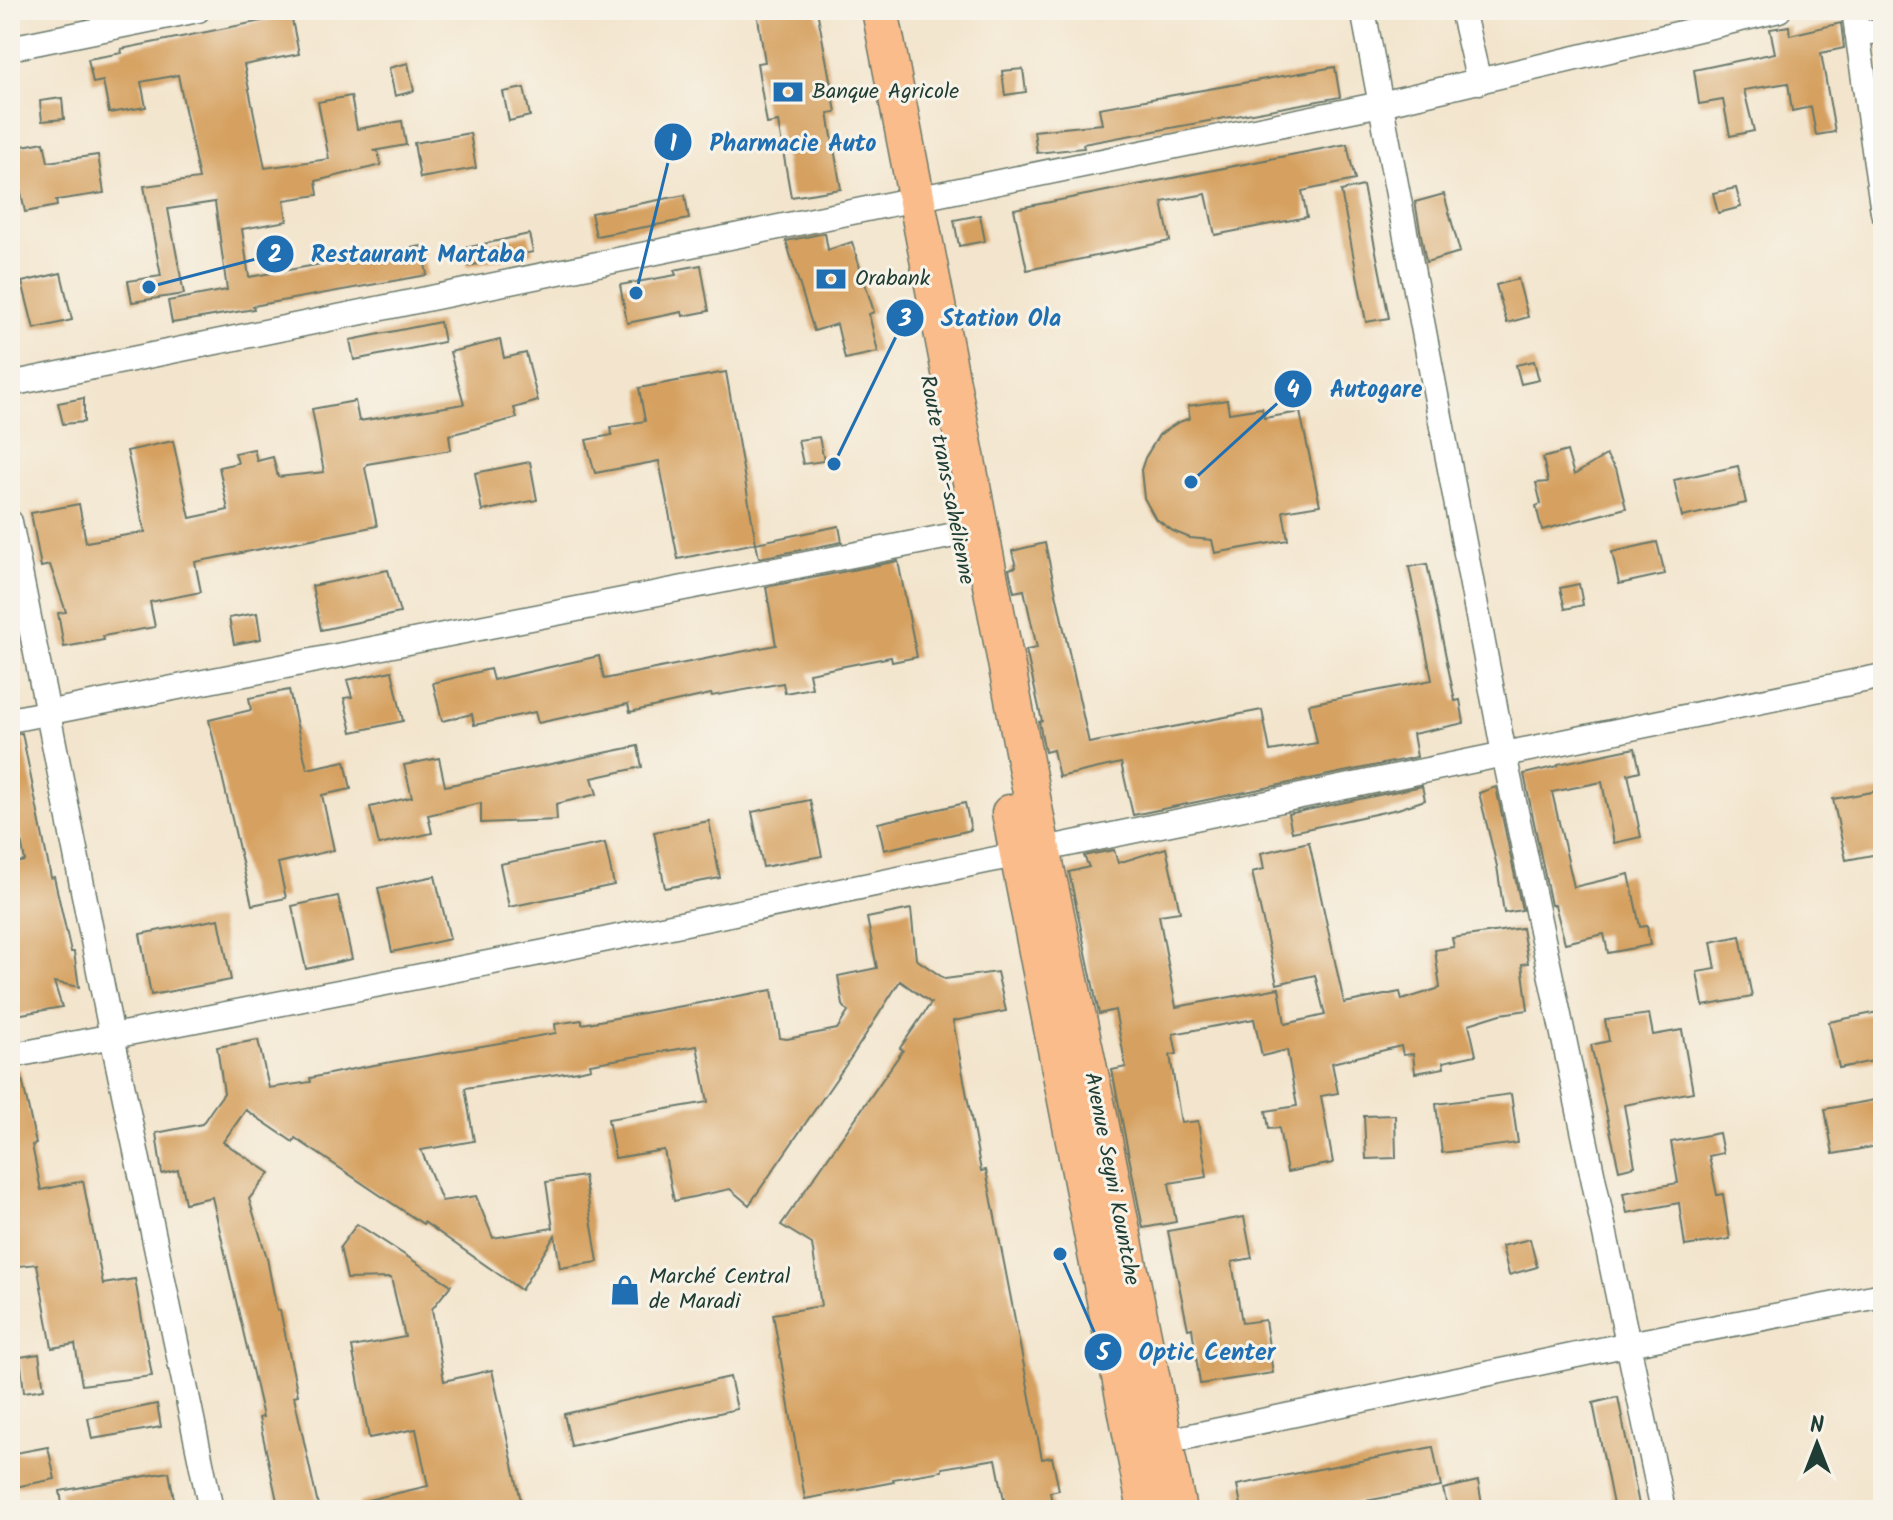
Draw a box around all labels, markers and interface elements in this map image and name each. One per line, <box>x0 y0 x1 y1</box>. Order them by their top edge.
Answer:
bank icon: Banque Agricole <box>771 75 805 109</box>
place label: Banque Agricole <box>812 75 959 110</box>
callout: Pharmacie Auto <box>653 118 892 166</box>
text: 1 <box>669 125 677 164</box>
text: Pharmacie Auto <box>710 125 877 164</box>
callout: Restaurant Martaba <box>255 230 541 278</box>
text: 2 <box>268 236 282 275</box>
text: Restaurant Martaba <box>311 236 525 275</box>
bank icon: Orabank <box>814 262 848 296</box>
place label: Orabank <box>855 262 931 297</box>
callout: Station Ola <box>885 294 1078 342</box>
text: 3 <box>897 300 912 339</box>
text: Station Ola <box>941 300 1061 339</box>
callout: Autogare <box>1273 365 1438 413</box>
text: 4 <box>1286 371 1300 410</box>
text: Autogare <box>1330 371 1423 410</box>
street label: Route trans-sahélienne <box>909 372 984 588</box>
street label: Avenue Seyni Kountche <box>1073 1069 1149 1289</box>
place label: Marché Central de Maradi <box>649 1260 791 1320</box>
shop icon: Marché Central de Maradi <box>608 1273 642 1307</box>
callout: Optic Center <box>1083 1328 1291 1376</box>
text: 5 <box>1096 1334 1111 1373</box>
text: Optic Center <box>1139 1334 1277 1373</box>
north arrow <box>1777 1404 1857 1484</box>
text: N <box>1810 1409 1824 1444</box>

